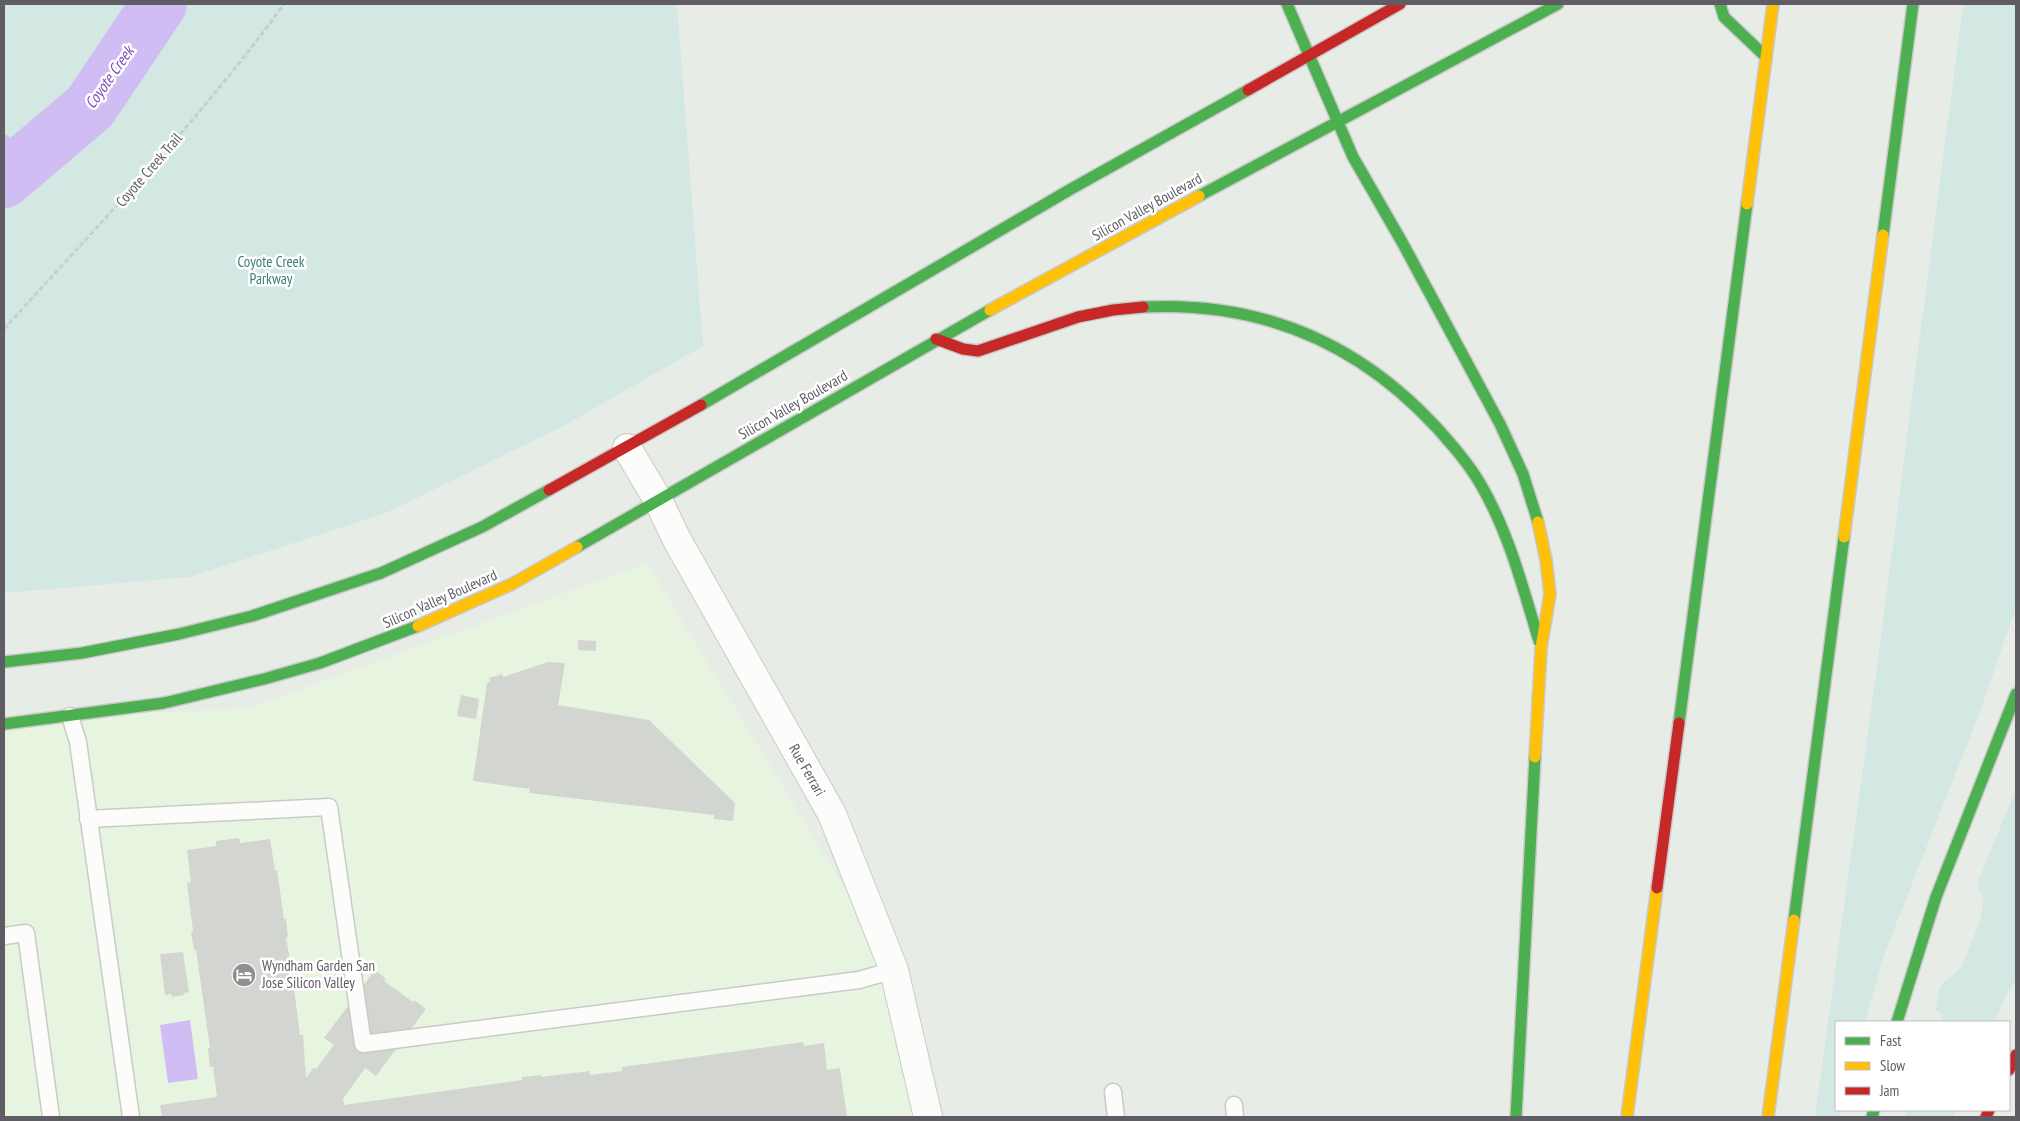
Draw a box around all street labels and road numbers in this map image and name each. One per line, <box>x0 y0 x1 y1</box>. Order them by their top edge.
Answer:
street label: Coyote Creek Trail <box>111 128 186 211</box>
street label: Silicon Valley Boulevard <box>1088 168 1205 245</box>
street label: Silicon Valley Boulevard <box>735 366 851 444</box>
street label: Silicon Valley Boulevard <box>380 565 500 632</box>
street label: Rue Ferrari <box>785 740 830 799</box>

